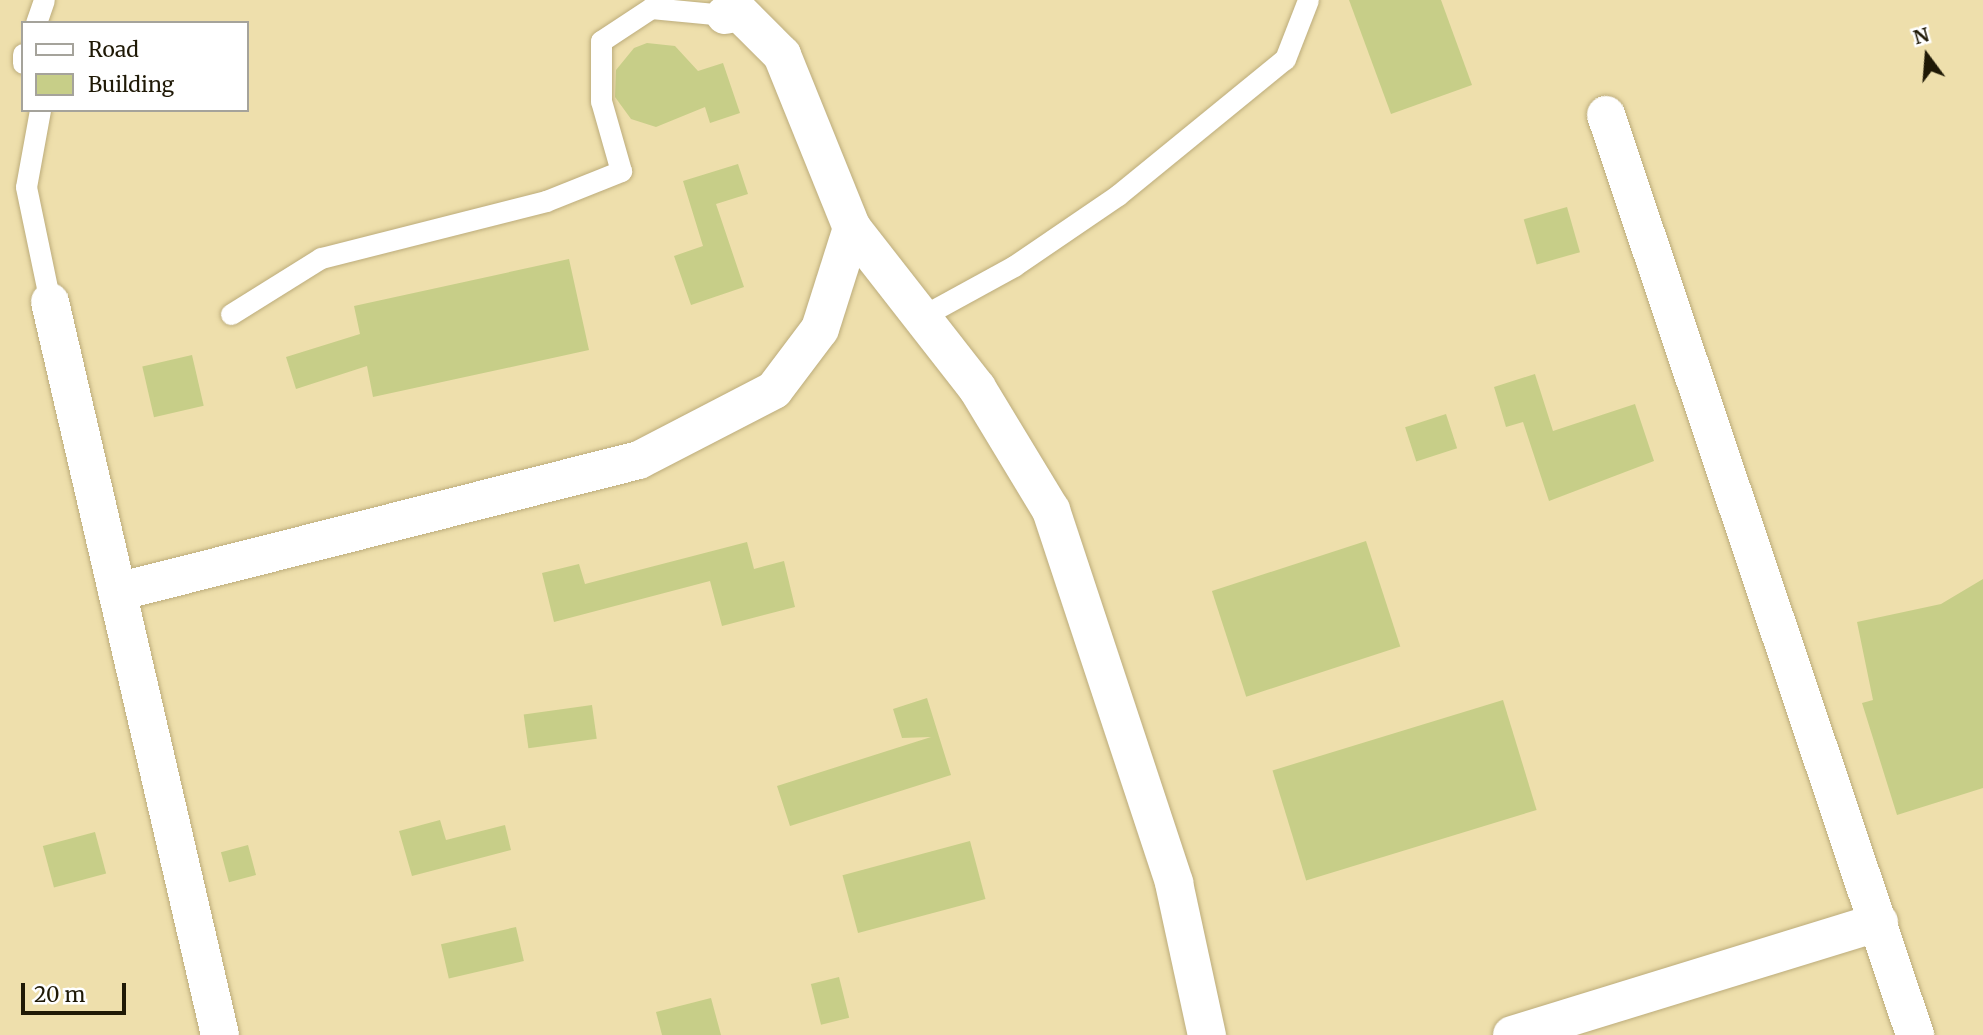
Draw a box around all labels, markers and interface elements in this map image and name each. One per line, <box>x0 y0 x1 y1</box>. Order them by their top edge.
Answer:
legend <box>21 21 248 112</box>
north arrow <box>1892 21 1962 91</box>
text: N <box>1911 22 1932 49</box>
text: Road <box>88 36 139 63</box>
text: Building <box>88 71 174 98</box>
scale bar <box>24 968 130 1012</box>
text: 20 m <box>34 981 85 1008</box>

